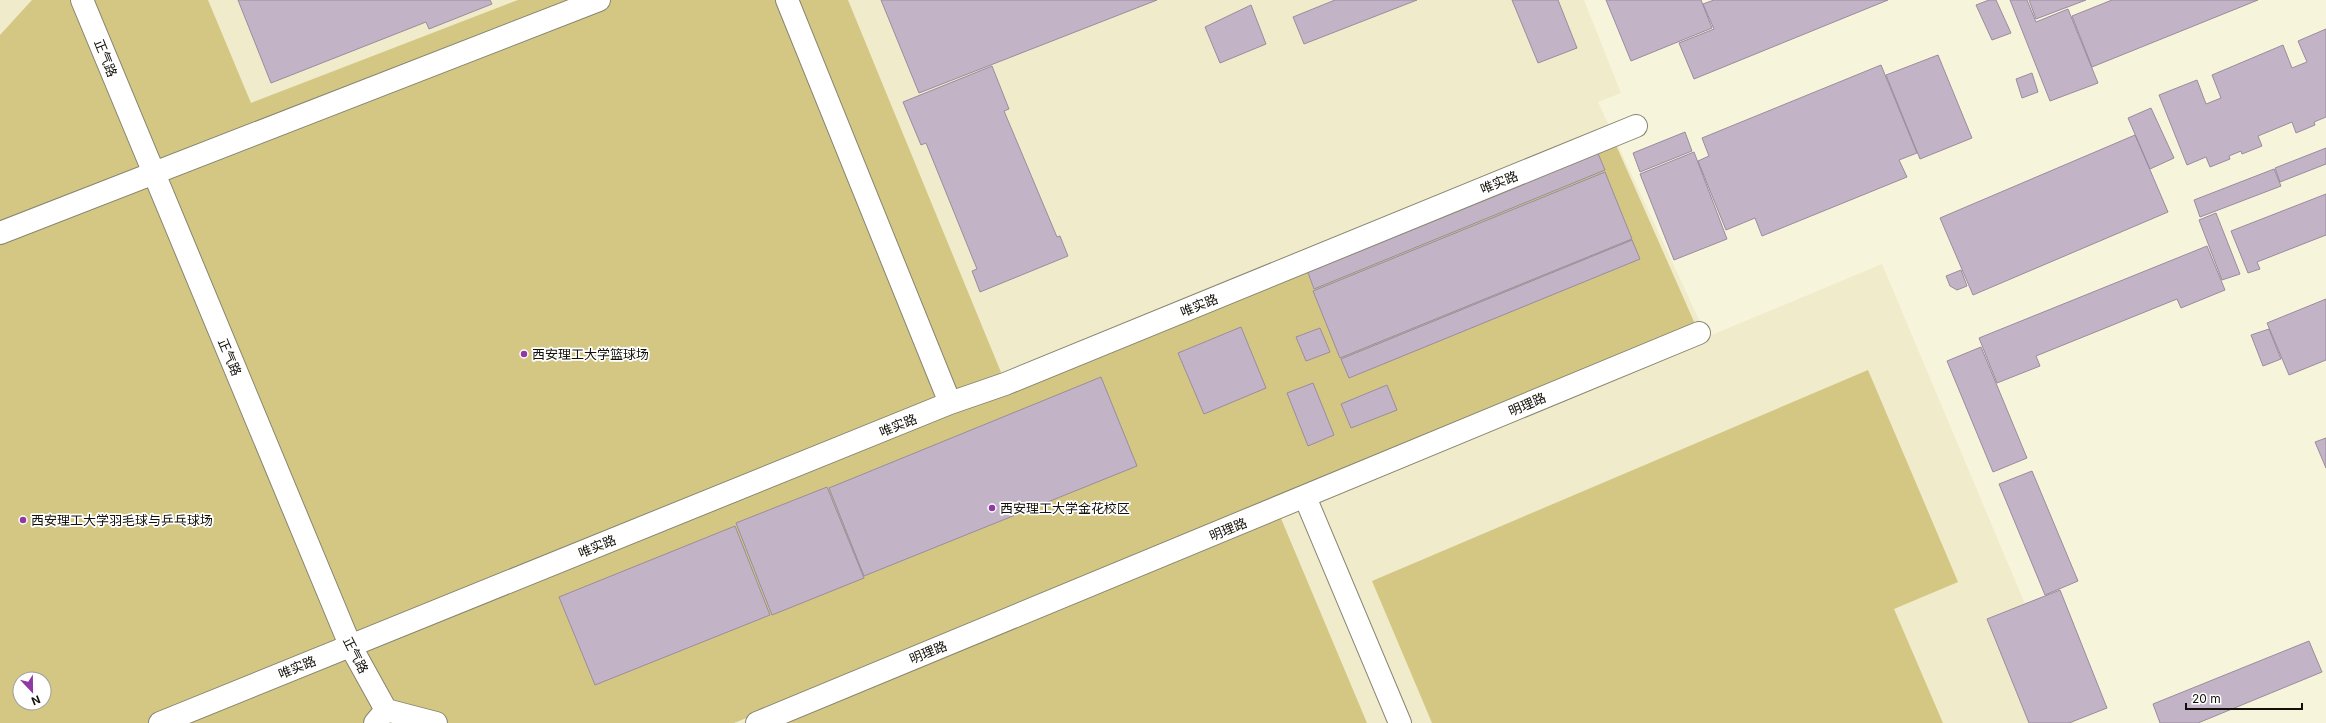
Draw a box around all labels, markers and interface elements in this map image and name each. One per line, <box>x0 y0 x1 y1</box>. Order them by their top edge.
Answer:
street label: 正气路 <box>91 37 121 79</box>
street label: 唯实路 <box>1478 167 1520 197</box>
street label: 唯实路 <box>1178 290 1220 320</box>
street label: 正气路 <box>215 336 245 378</box>
place label: 西安理工大学篮球场 <box>532 346 649 362</box>
marker: 西安理工大学篮球场 <box>519 349 529 359</box>
street label: 明理路 <box>1506 389 1548 419</box>
street label: 唯实路 <box>877 410 919 440</box>
place label: 西安理工大学金花校区 <box>1000 500 1130 516</box>
marker: 西安理工大学金花校区 <box>987 503 997 513</box>
place label: 西安理工大学羽毛球与乒乓球场 <box>31 512 213 528</box>
street label: 明理路 <box>1207 514 1249 544</box>
marker: 西安理工大学羽毛球与乒乓球场 <box>18 515 28 525</box>
street label: 唯实路 <box>576 531 618 561</box>
street label: 正气路 <box>340 634 372 676</box>
street label: 明理路 <box>907 637 949 667</box>
street label: 唯实路 <box>276 652 318 682</box>
north arrow <box>12 671 52 711</box>
scale bar <box>2186 685 2302 711</box>
text: 20 m <box>2192 691 2221 706</box>
text: N <box>29 692 42 708</box>

